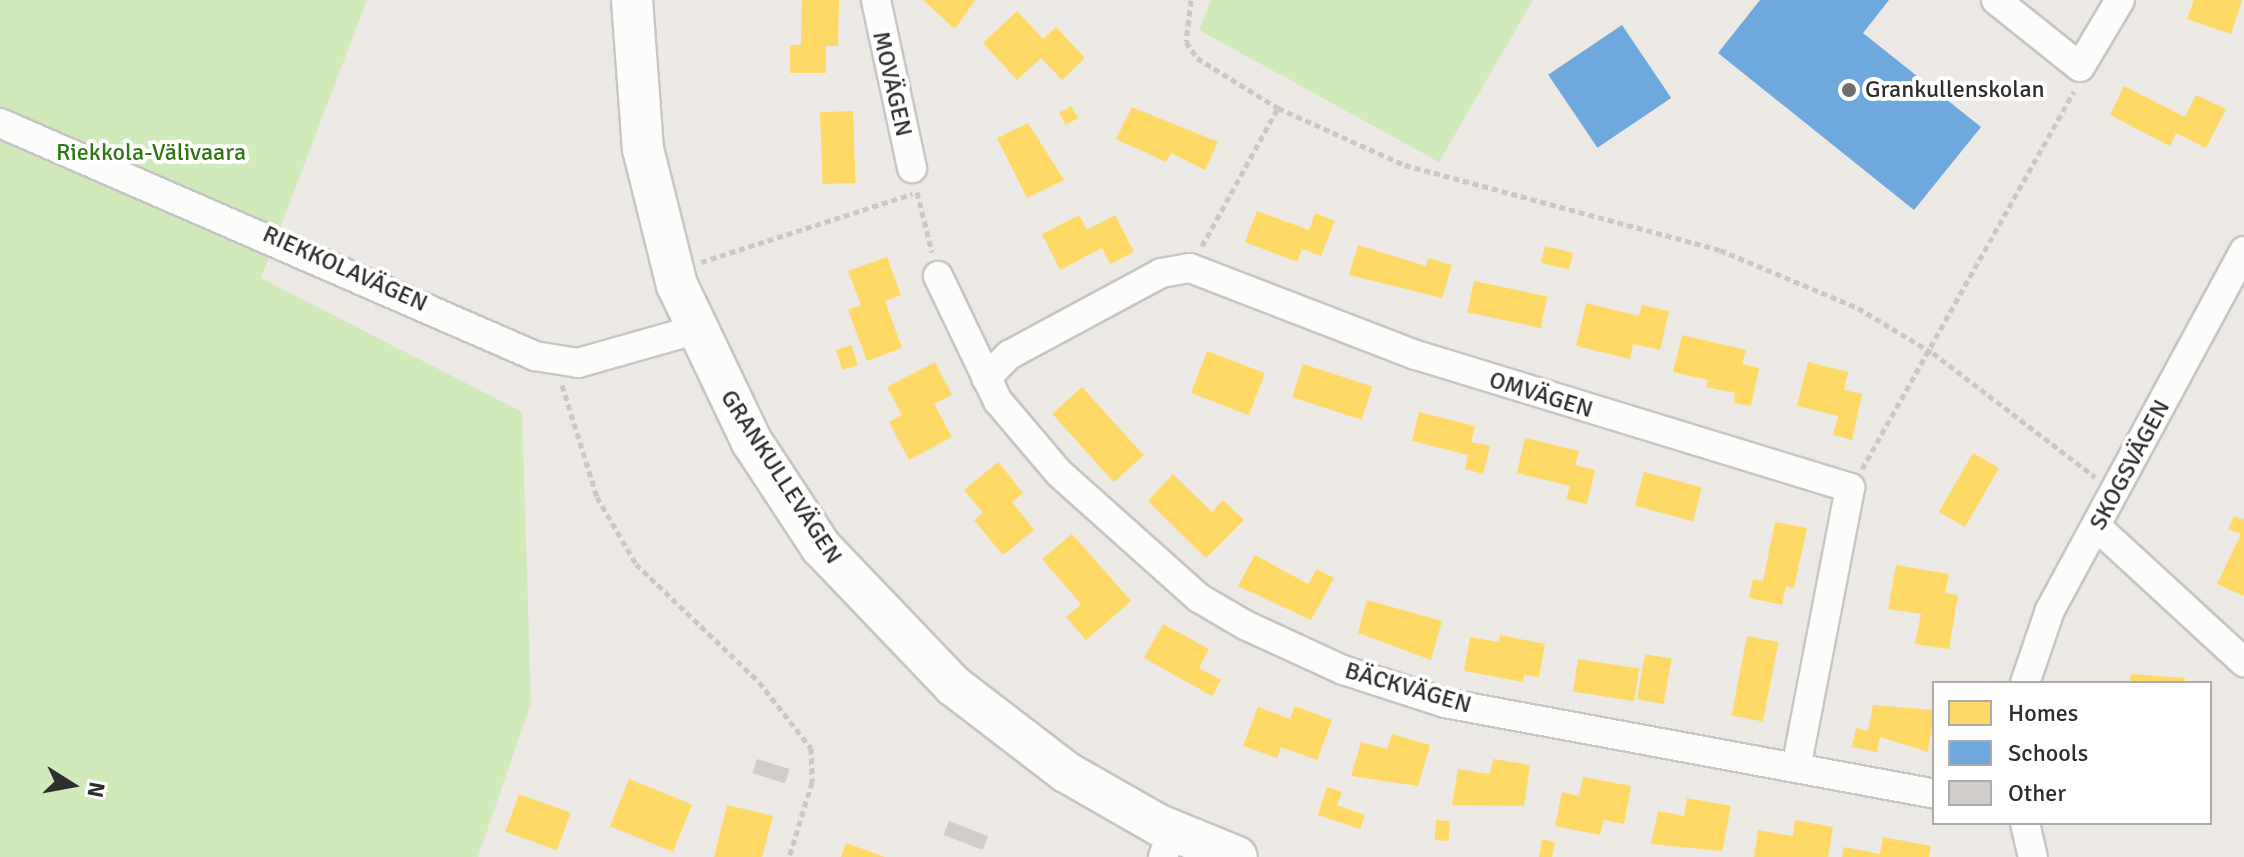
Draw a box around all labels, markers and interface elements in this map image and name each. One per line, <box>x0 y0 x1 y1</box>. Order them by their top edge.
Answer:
street label: MOVÄGEN <box>866 29 918 139</box>
place label: Grankullenskolan <box>1865 76 2045 104</box>
marker: Grankullenskolan <box>1840 81 1858 99</box>
park label: Riekkola-Välivaara <box>56 139 246 167</box>
street label: RIEKKOLAVÄGEN <box>258 220 432 318</box>
street label: OMVÄGEN <box>1486 366 1596 424</box>
street label: GRANKULLEVÄGEN <box>714 385 848 569</box>
street label: SKOGSVÄGEN <box>2084 395 2176 535</box>
street label: BÄCKVÄGEN <box>1342 656 1474 720</box>
legend <box>1932 681 2212 825</box>
text: Homes <box>2008 698 2078 728</box>
text: Schools <box>2008 738 2088 768</box>
north arrow <box>32 745 112 825</box>
text: Other <box>2008 778 2066 808</box>
text: N <box>81 780 111 800</box>

